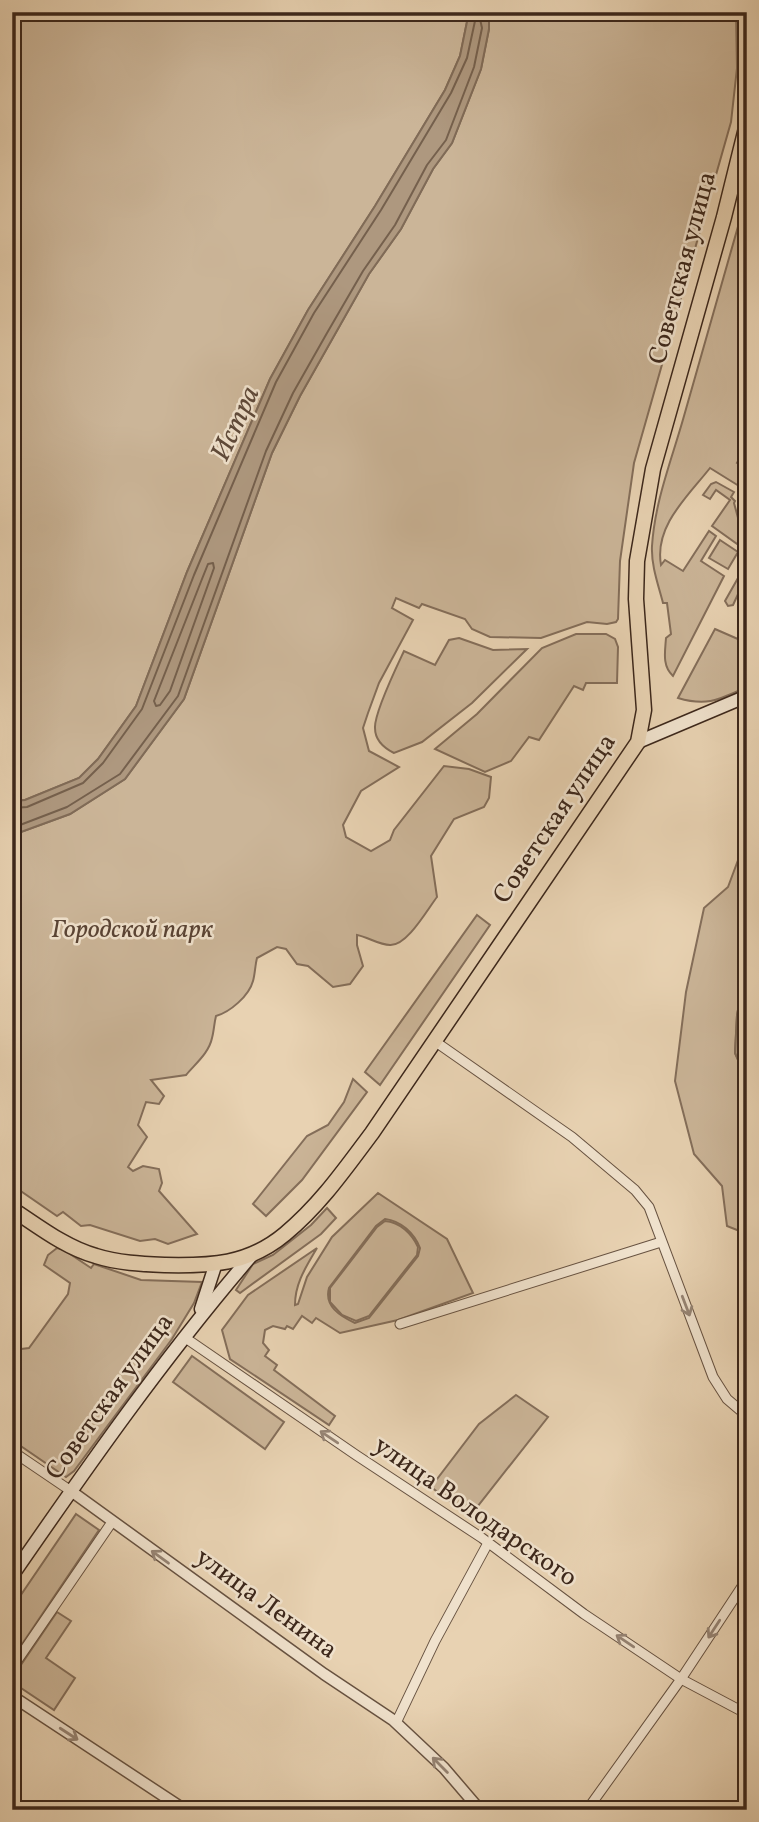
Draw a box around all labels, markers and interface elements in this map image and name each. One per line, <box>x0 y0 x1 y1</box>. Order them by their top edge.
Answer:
street label: Советская улица <box>640 168 726 368</box>
water label: Истра <box>202 380 270 468</box>
street label: Советская улица <box>485 727 625 911</box>
park label: Городской парк <box>51 912 214 948</box>
one-way arrow <box>680 1294 693 1316</box>
street label: Советская улица <box>37 1306 183 1488</box>
street label: улица Володарского <box>366 1428 584 1596</box>
one-way arrow <box>320 1430 340 1444</box>
street label: улица Ленина <box>187 1540 345 1668</box>
one-way arrow <box>151 1549 170 1564</box>
one-way arrow <box>707 1619 721 1639</box>
one-way arrow <box>615 1634 635 1648</box>
one-way arrow <box>59 1726 78 1741</box>
one-way arrow <box>432 1756 449 1773</box>

